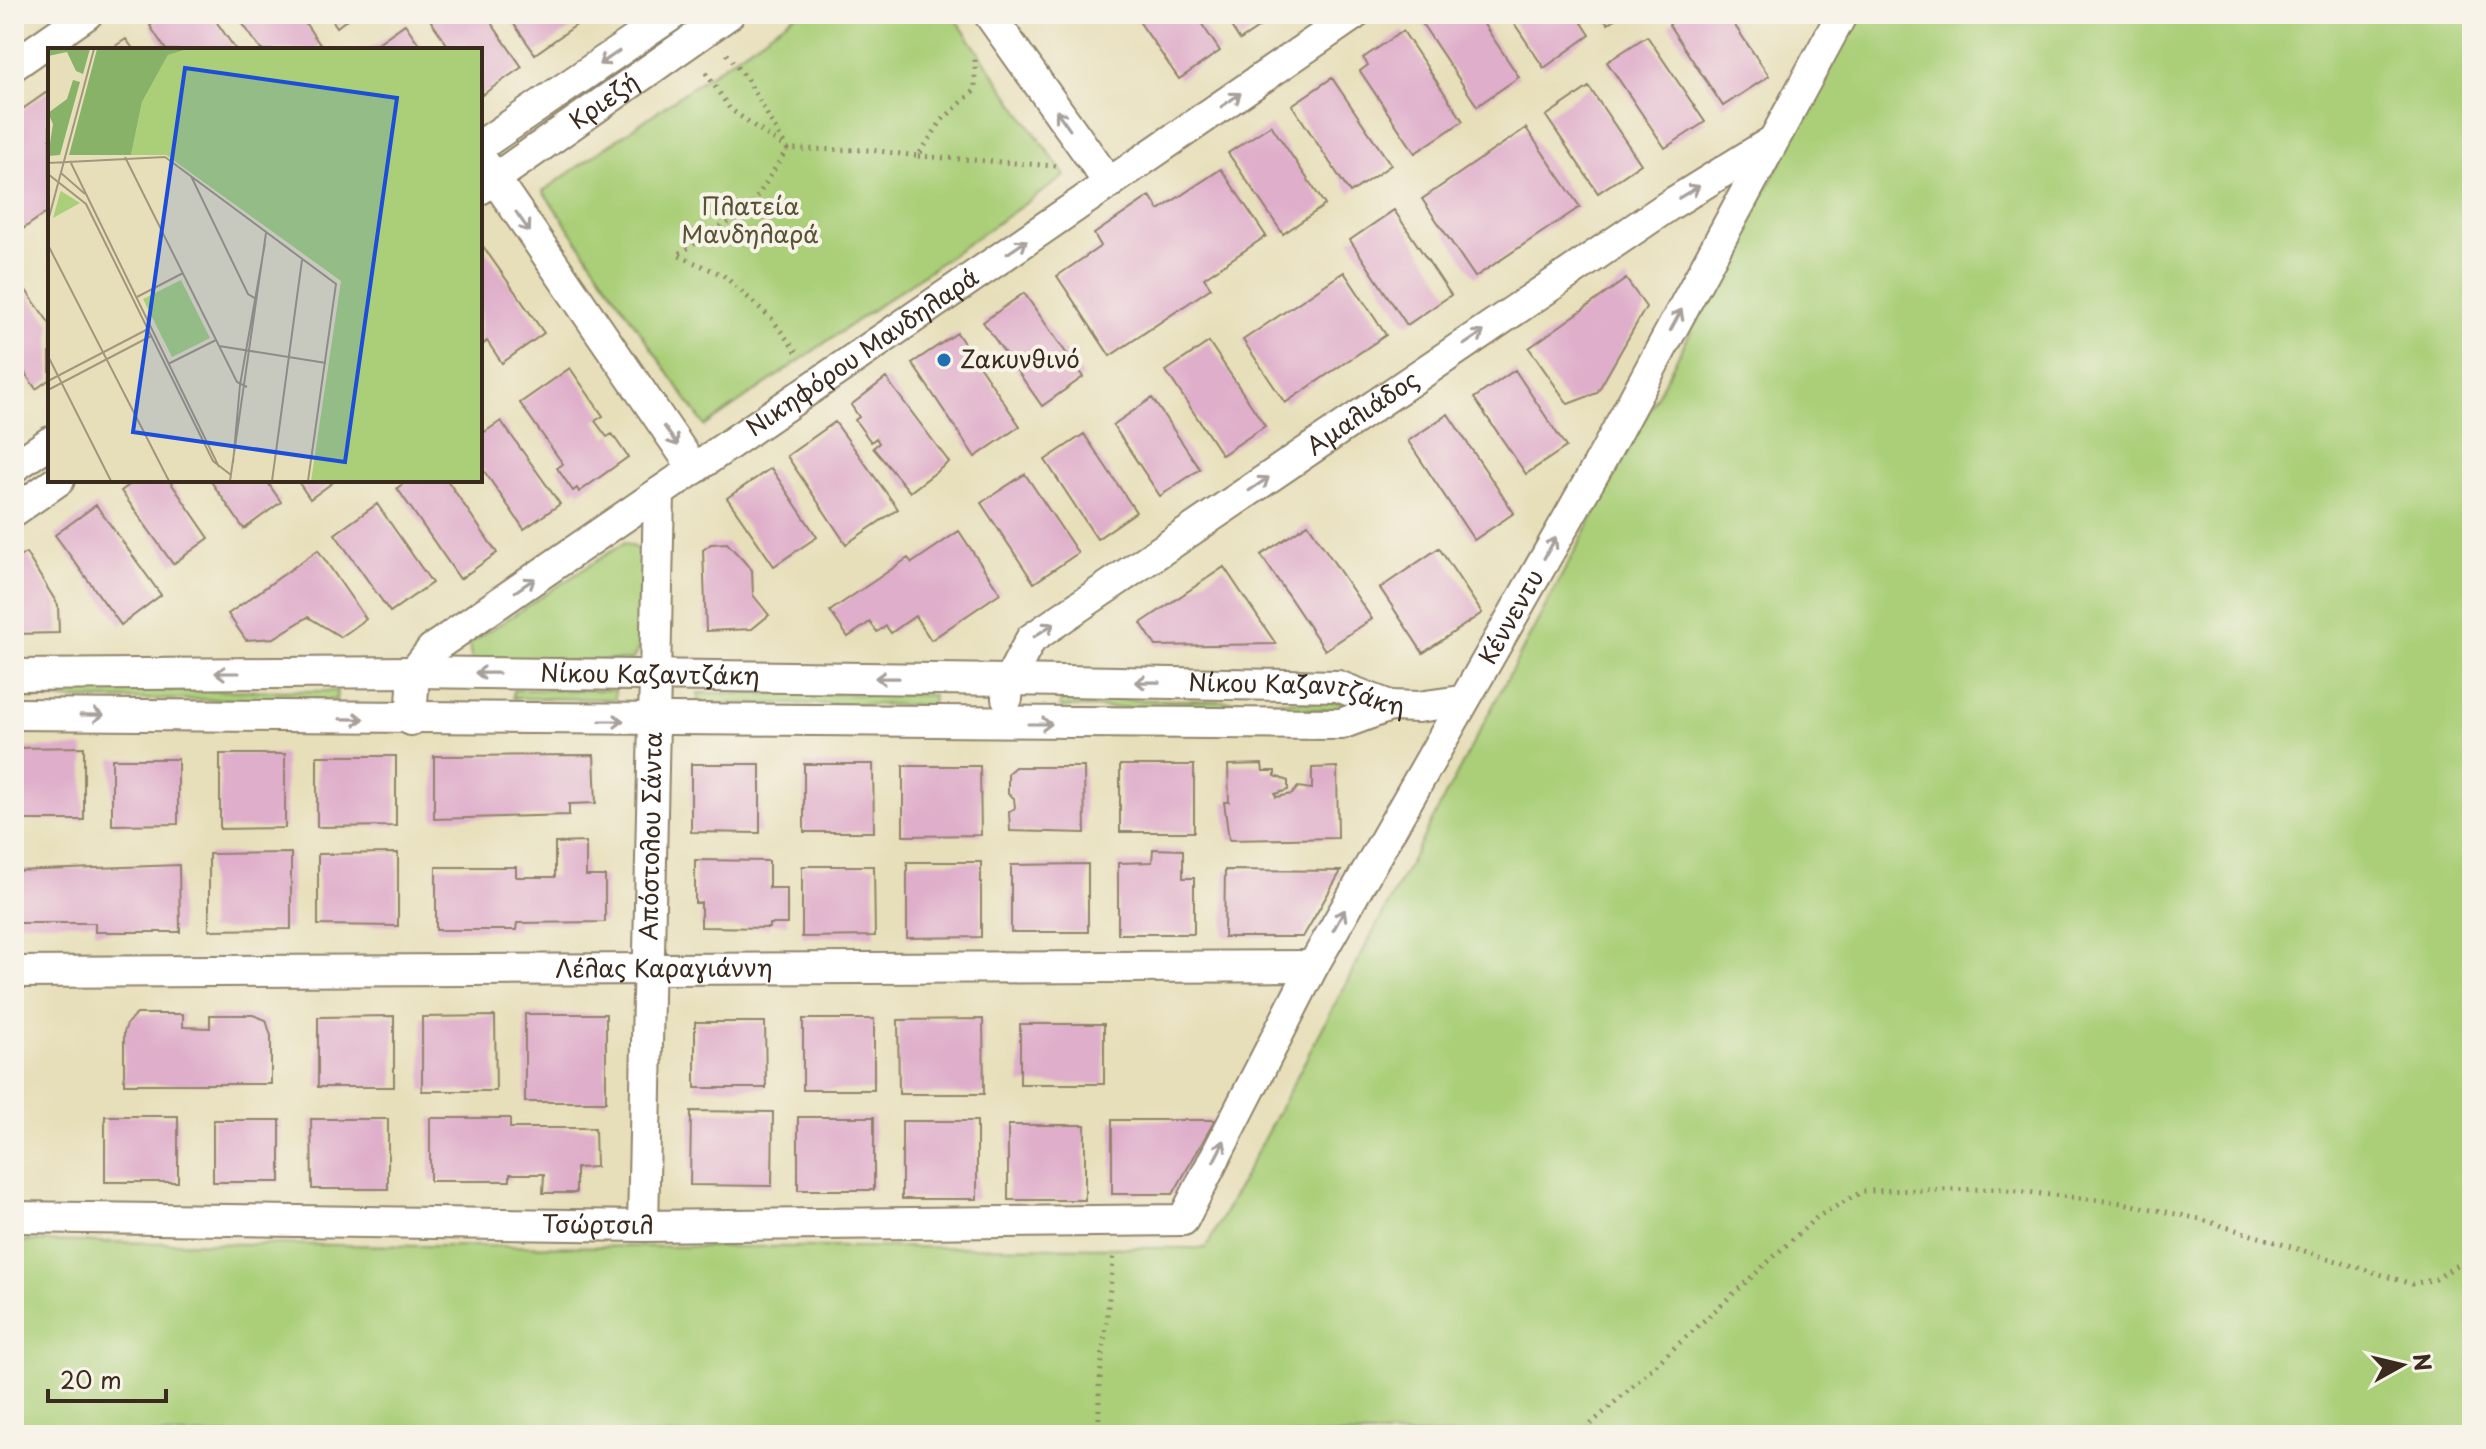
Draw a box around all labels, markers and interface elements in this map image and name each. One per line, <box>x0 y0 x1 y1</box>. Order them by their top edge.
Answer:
inset map <box>48 48 482 482</box>
one-way arrow <box>598 50 620 66</box>
street label: Κριεζή <box>561 63 645 137</box>
one-way arrow <box>1219 92 1241 108</box>
one-way arrow <box>1055 110 1071 132</box>
one-way arrow <box>1677 184 1700 200</box>
park label: Πλατεία Μανδηλαρά <box>681 187 819 251</box>
one-way arrow <box>515 211 531 233</box>
one-way arrow <box>1005 239 1027 256</box>
street label: Νικηφόρου Μανδηλαρά <box>738 258 985 444</box>
one-way arrow <box>1669 309 1684 333</box>
one-way arrow <box>1462 330 1484 346</box>
place label: Ζακυνθινό <box>960 340 1080 376</box>
marker: Ζακυνθινό <box>935 351 953 369</box>
street label: Αμαλιάδος <box>1298 361 1425 463</box>
one-way arrow <box>663 424 679 446</box>
one-way arrow <box>1247 476 1269 492</box>
one-way arrow <box>1542 537 1558 560</box>
street label: Κέννεντυ <box>1469 562 1551 670</box>
one-way arrow <box>514 577 536 593</box>
one-way arrow <box>1032 622 1054 638</box>
street label: Νίκου Καζαντζάκη <box>540 654 760 693</box>
street label: Νίκου Καζαντζάκη <box>1188 663 1405 722</box>
one-way arrow <box>214 665 241 681</box>
one-way arrow <box>474 665 501 681</box>
one-way arrow <box>874 670 901 686</box>
one-way arrow <box>1134 675 1161 690</box>
one-way arrow <box>78 707 105 723</box>
one-way arrow <box>338 711 365 727</box>
one-way arrow <box>598 713 625 729</box>
one-way arrow <box>1026 716 1053 732</box>
street label: Απόστολου Σάντα <box>629 731 670 941</box>
one-way arrow <box>1331 909 1347 932</box>
street label: Λέλας Καραγιάννη <box>555 948 773 985</box>
one-way arrow <box>1211 1139 1227 1163</box>
street label: Τσώρτσιλ <box>542 1205 654 1242</box>
north arrow <box>2362 1325 2442 1405</box>
text: N <box>2406 1351 2441 1373</box>
scale bar <box>48 1353 166 1403</box>
text: 20 m <box>60 1361 122 1397</box>

